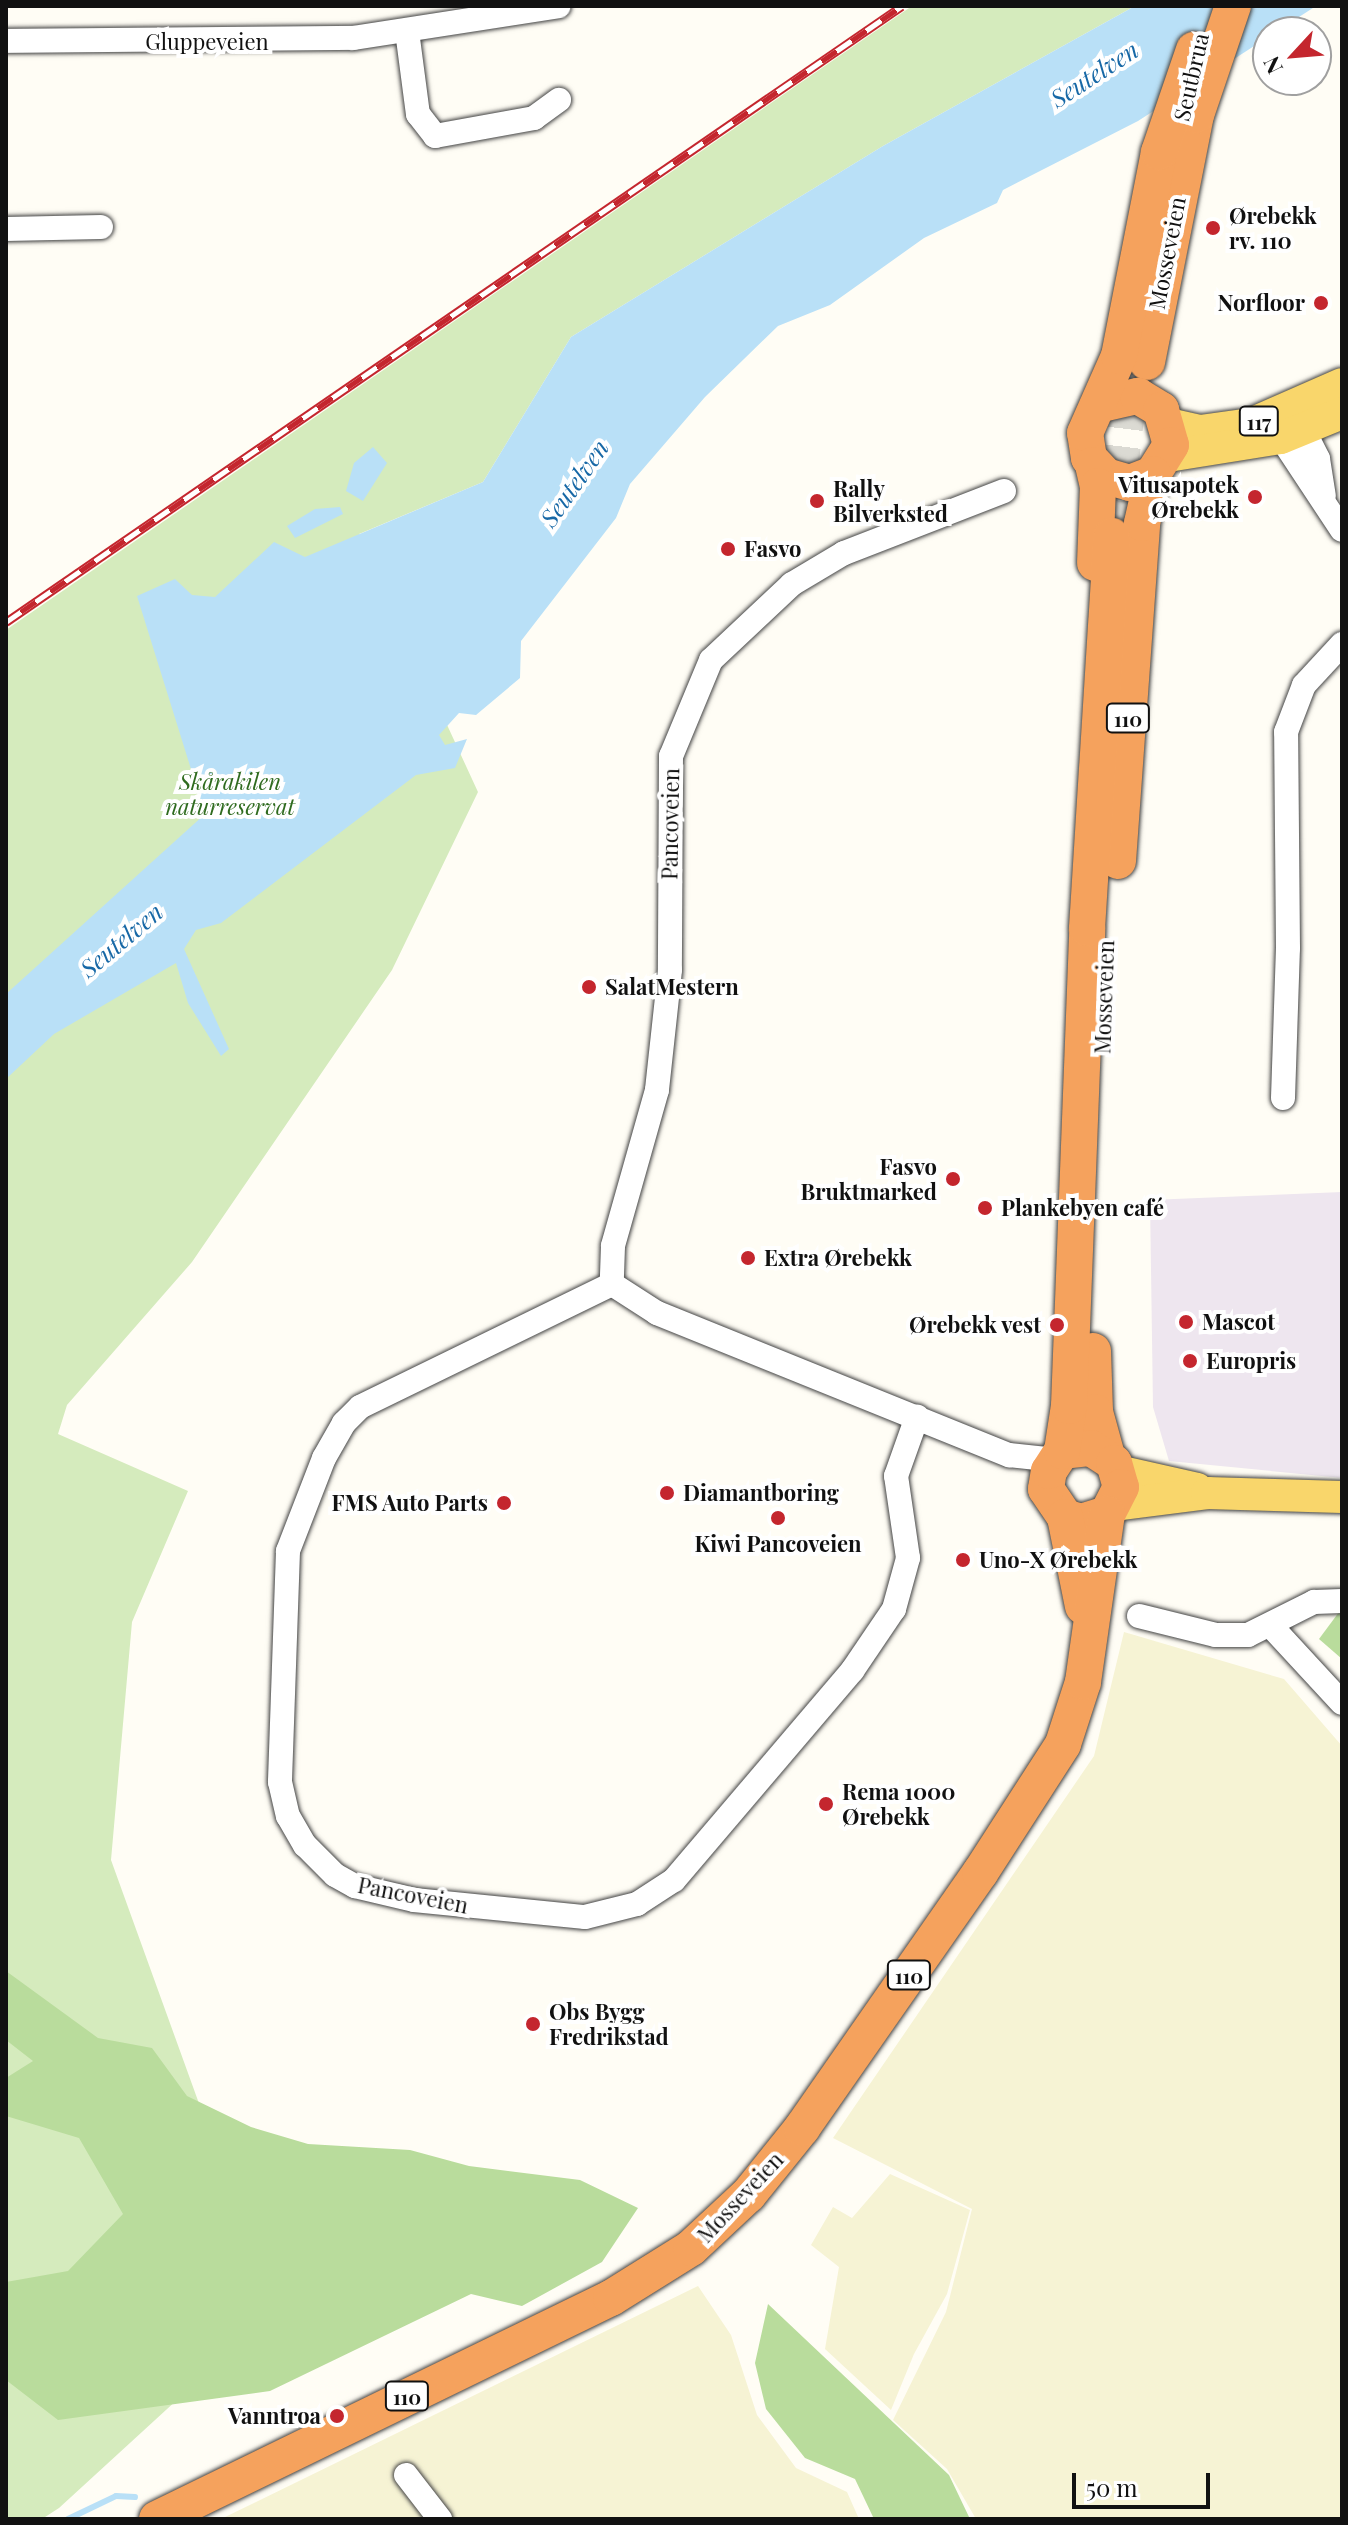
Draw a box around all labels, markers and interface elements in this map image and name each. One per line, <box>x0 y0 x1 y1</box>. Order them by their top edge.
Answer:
north arrow <box>1252 16 1332 96</box>
street label: Gluppeveien <box>145 29 269 55</box>
street label: Seutbrua <box>1168 30 1214 124</box>
water label: Seutelven <box>1045 35 1143 113</box>
text: N <box>1255 52 1289 79</box>
street label: Mosseveien <box>1143 195 1191 311</box>
place label: Ørebekk rv. 110 <box>1229 202 1317 254</box>
marker: Ørebekk rv. 110 <box>1204 219 1222 237</box>
place label: Norfloor <box>1217 290 1305 316</box>
marker: Norfloor <box>1312 294 1330 312</box>
road number: 117 <box>1237 405 1281 437</box>
water label: Seutelven <box>534 434 614 532</box>
place label: Vitusapotek Ørebekk <box>1118 471 1239 522</box>
place label: Rally Bilverksted <box>833 475 948 526</box>
marker: Vitusapotek Ørebekk <box>1246 488 1264 506</box>
marker: Rally Bilverksted <box>808 492 826 510</box>
place label: Fasvo <box>744 536 801 562</box>
marker: Fasvo <box>719 540 737 558</box>
road number: 110 <box>1104 702 1152 734</box>
park label: Skårakilen naturreservat <box>165 768 295 820</box>
street label: Pancoveien <box>656 768 684 880</box>
water label: Seutelven <box>74 897 168 983</box>
street label: Mosseveien <box>1089 940 1119 1054</box>
place label: SalatMestern <box>605 974 739 1000</box>
marker: SalatMestern <box>580 978 598 996</box>
place label: Fasvo Bruktmarked <box>800 1153 937 1204</box>
marker: Fasvo Bruktmarked <box>944 1170 962 1188</box>
place label: Plankebyen café <box>1001 1195 1164 1221</box>
marker: Plankebyen café <box>976 1199 994 1217</box>
place label: Extra Ørebekk <box>764 1245 912 1271</box>
marker: Extra Ørebekk <box>739 1249 757 1267</box>
place label: Mascot <box>1202 1309 1275 1335</box>
place label: Ørebekk vest <box>908 1312 1041 1338</box>
marker: Mascot <box>1177 1313 1195 1331</box>
marker: Ørebekk vest <box>1048 1316 1066 1334</box>
place label: Europris <box>1206 1348 1296 1374</box>
marker: Europris <box>1181 1352 1199 1370</box>
place label: Diamantboring <box>683 1480 839 1506</box>
marker: Diamantboring <box>658 1484 676 1502</box>
place label: FMS Auto Parts <box>331 1490 488 1516</box>
marker: FMS Auto Parts <box>495 1494 513 1512</box>
marker: Kiwi Pancoveien <box>769 1509 787 1527</box>
place label: Kiwi Pancoveien <box>694 1531 862 1557</box>
place label: Uno-X Ørebekk <box>979 1547 1138 1573</box>
marker: Uno-X Ørebekk <box>954 1551 972 1569</box>
place label: Rema 1000 Ørebekk <box>842 1778 956 1830</box>
marker: Rema 1000 Ørebekk <box>817 1795 835 1813</box>
street label: Pancoveien <box>356 1871 470 1919</box>
road number: 110 <box>885 1959 933 1991</box>
place label: Obs Bygg Fredrikstad <box>549 1998 669 2050</box>
marker: Obs Bygg Fredrikstad <box>524 2015 542 2033</box>
street label: Mosseveien <box>691 2146 789 2248</box>
road number: 110 <box>383 2380 431 2412</box>
place label: Vanntroa <box>228 2403 321 2429</box>
marker: Vanntroa <box>328 2407 346 2425</box>
scale bar <box>1076 2457 1214 2507</box>
text: 50 m <box>1086 2471 1138 2503</box>

